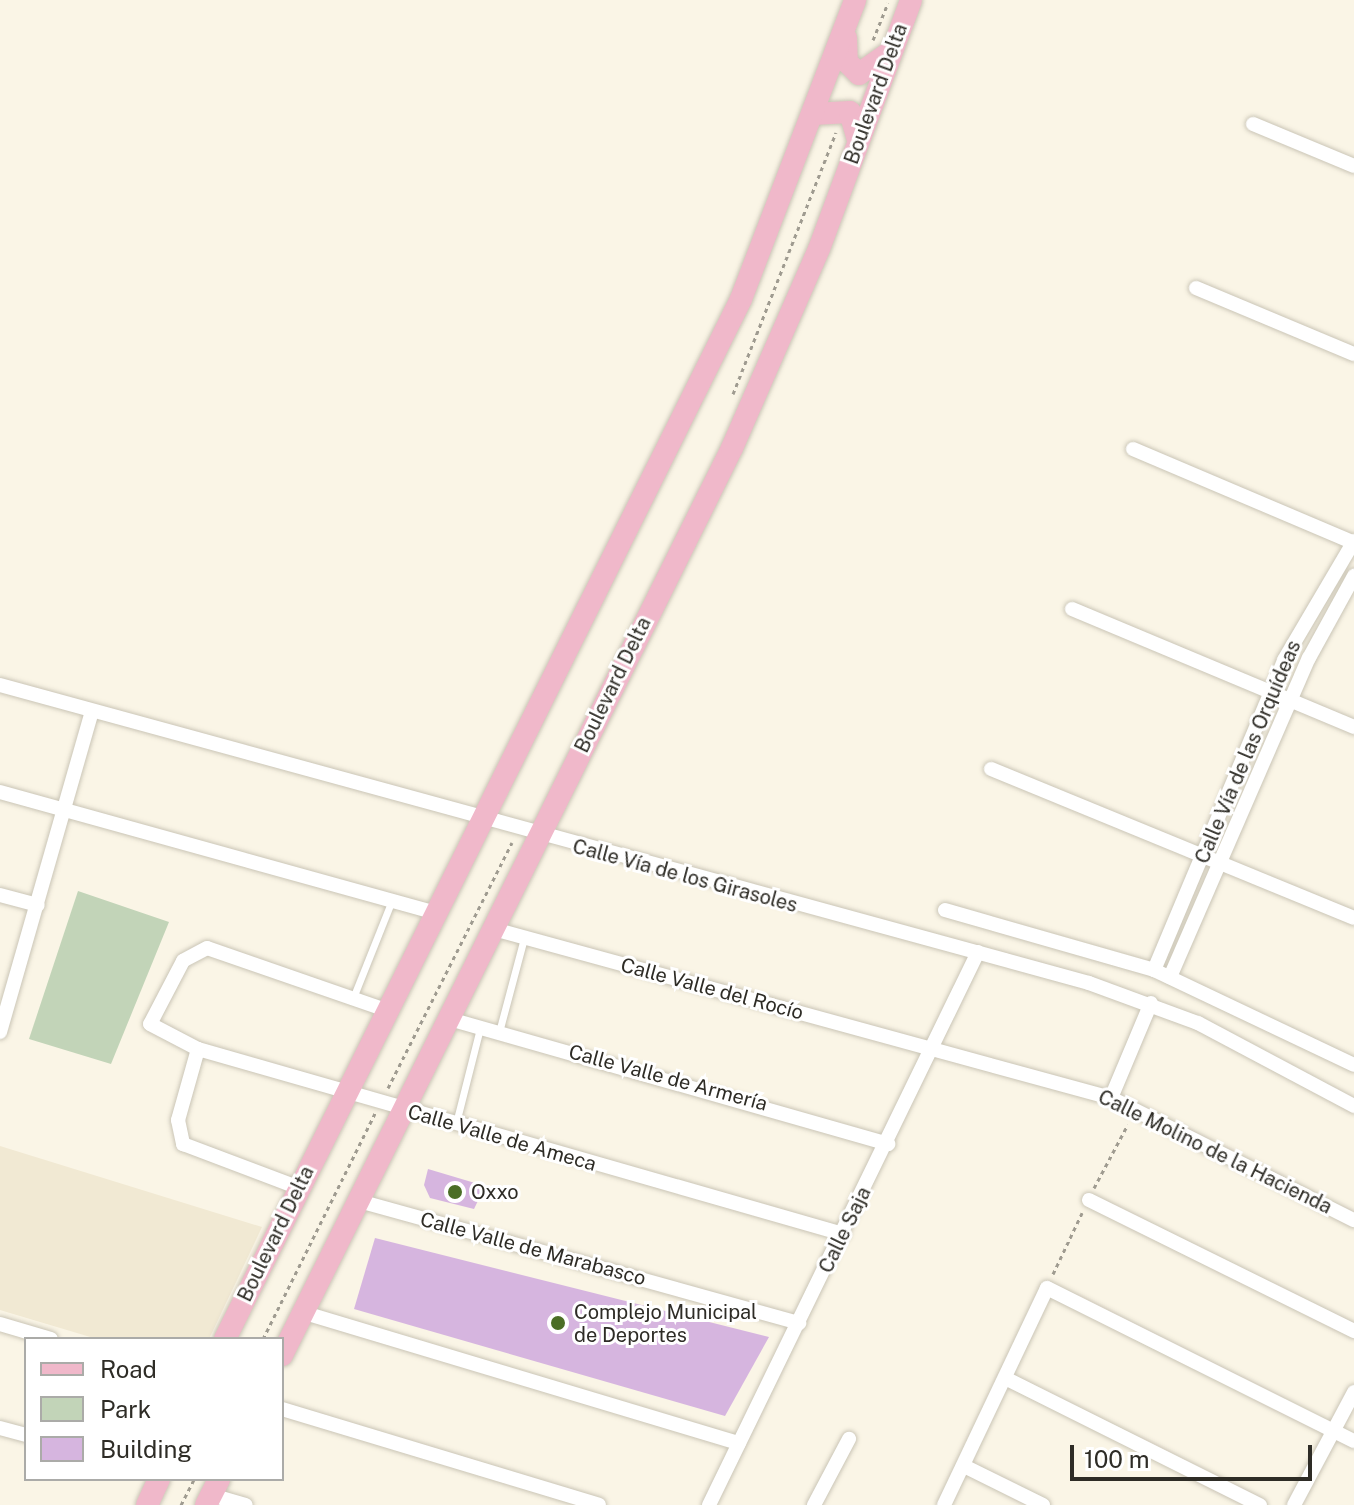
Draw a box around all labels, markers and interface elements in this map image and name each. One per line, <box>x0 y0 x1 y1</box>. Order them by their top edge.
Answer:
street label: Boulevard Delta <box>839 20 913 168</box>
street label: Boulevard Delta <box>570 613 656 757</box>
street label: Calle Vía de las Orquídeas <box>1190 636 1306 868</box>
street label: Calle Vía de los Girasoles <box>570 834 800 918</box>
street label: Calle Valle del Rocío <box>618 953 806 1025</box>
street label: Calle Valle de Armería <box>565 1040 771 1116</box>
street label: Calle Molino de la Hacienda <box>1094 1085 1336 1219</box>
street label: Calle Valle de Ameca <box>404 1099 600 1177</box>
street label: Boulevard Delta <box>233 1162 319 1306</box>
place label: Oxxo <box>471 1180 519 1204</box>
marker: Oxxo <box>446 1183 464 1201</box>
street label: Calle Saja <box>814 1183 876 1277</box>
street label: Calle Valle de Marabasco <box>417 1207 649 1291</box>
place label: Complejo Municipal de Deportes <box>574 1300 757 1347</box>
marker: Complejo Municipal de Deportes <box>549 1314 567 1332</box>
legend <box>24 1337 284 1481</box>
text: Road <box>100 1355 157 1383</box>
text: Park <box>100 1395 151 1423</box>
scale bar <box>1074 1429 1316 1479</box>
text: Building <box>100 1435 192 1463</box>
text: 100 m <box>1084 1445 1150 1473</box>

